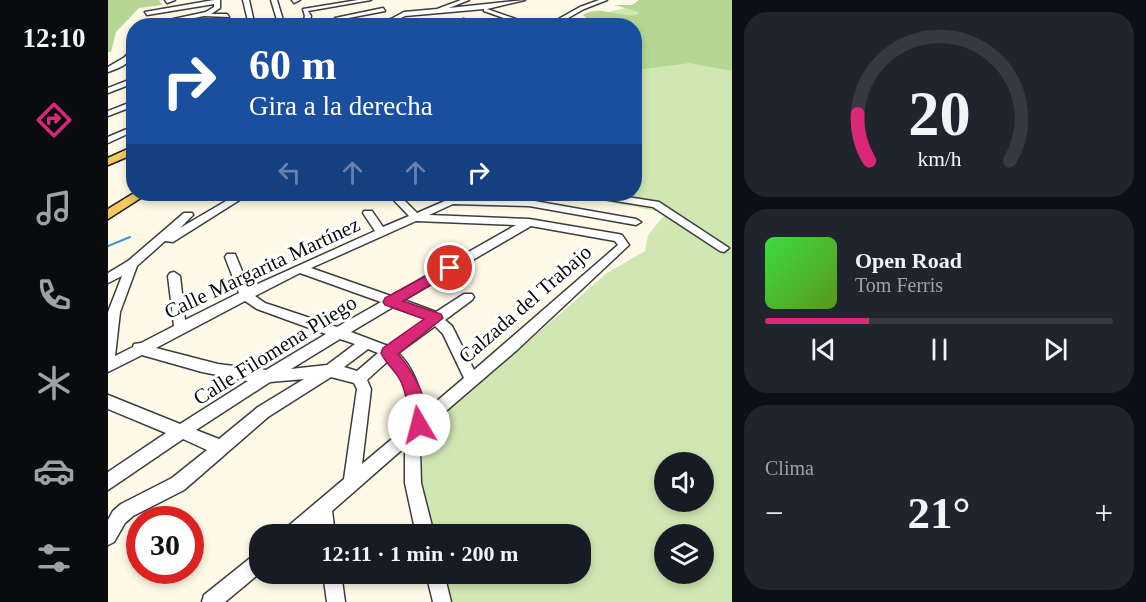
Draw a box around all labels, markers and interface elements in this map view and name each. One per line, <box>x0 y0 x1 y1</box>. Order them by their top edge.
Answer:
text: 12:10 <box>23 23 86 53</box>
icon: right <box>150 42 228 120</box>
text: 60 m <box>249 42 337 88</box>
text: 20 <box>908 80 970 149</box>
text: Gira a la derecha <box>249 91 433 121</box>
icon: directions <box>33 99 75 141</box>
text: km/h <box>917 148 961 172</box>
icon: left <box>273 156 306 189</box>
icon: ahead <box>336 156 369 189</box>
icon: ahead <box>399 156 432 189</box>
icon: right <box>462 156 495 189</box>
icon: music <box>33 187 75 229</box>
street label: Calle Margarita Martínez <box>160 212 364 324</box>
street label: Calzada del Trabajo <box>454 240 596 368</box>
pin <box>424 242 475 293</box>
text: Open Road <box>855 248 962 273</box>
icon: arrive <box>433 251 466 284</box>
icon: phone <box>33 274 75 316</box>
text: Tom Ferris <box>855 274 943 296</box>
street label: Calle Filomena Pliego <box>189 290 361 410</box>
icon: previous <box>807 333 840 366</box>
icon: pause <box>923 333 956 366</box>
icon: next <box>1039 333 1072 366</box>
icon: climate <box>33 362 75 404</box>
position arrow <box>387 393 451 457</box>
icon: car <box>33 450 75 492</box>
map controls <box>654 452 714 584</box>
button: sound <box>654 452 714 512</box>
text: Clima <box>765 457 814 479</box>
text: 21° <box>908 488 971 538</box>
text: − <box>765 495 784 531</box>
text: + <box>1094 495 1113 531</box>
speed limit sign: 30 <box>126 506 204 584</box>
button: layers <box>654 524 714 584</box>
icon: filters <box>33 537 75 579</box>
text: 12:11 · 1 min · 200 m <box>322 541 518 566</box>

